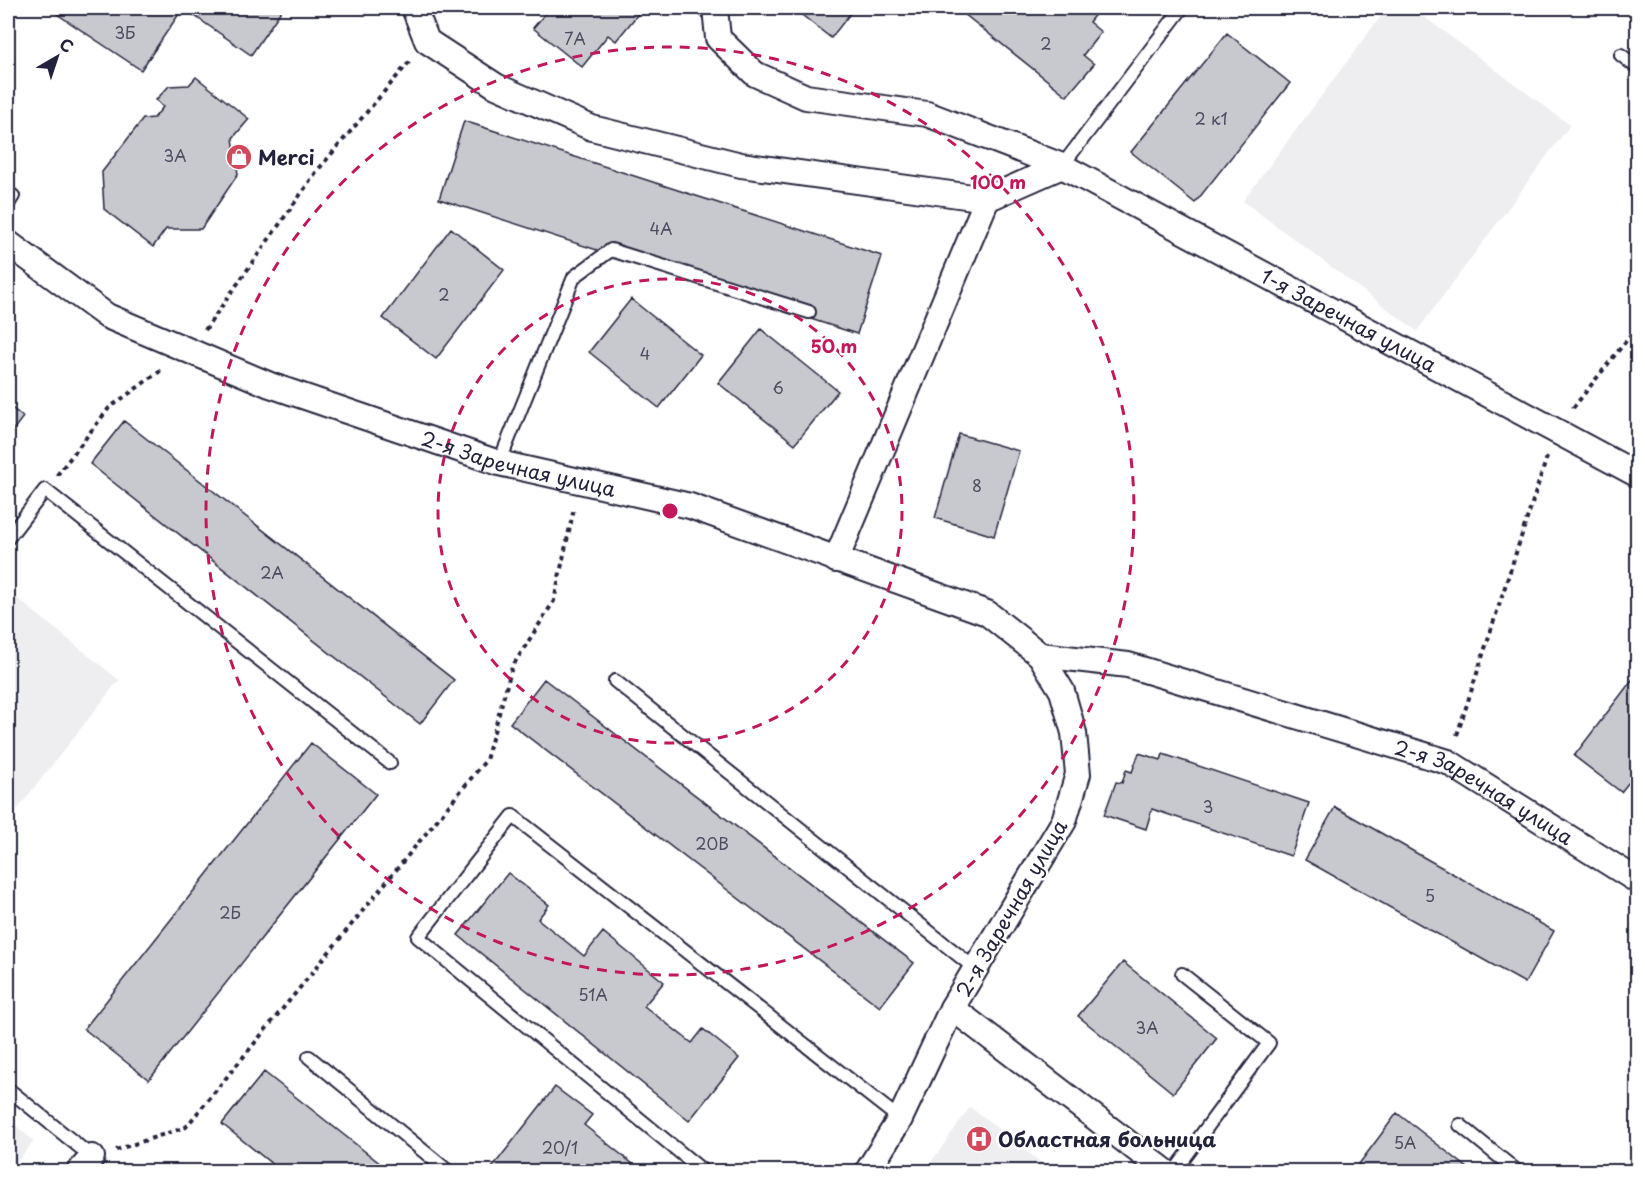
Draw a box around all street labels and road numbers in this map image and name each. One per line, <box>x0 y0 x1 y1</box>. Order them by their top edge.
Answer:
street label: 1-я Заречная улица <box>1256 260 1442 379</box>
street label: 2-я Заречная улица <box>417 423 619 504</box>
street label: 2-я Заречная улица <box>1391 732 1579 852</box>
street label: 2-я Заречная улица <box>948 813 1074 1002</box>

